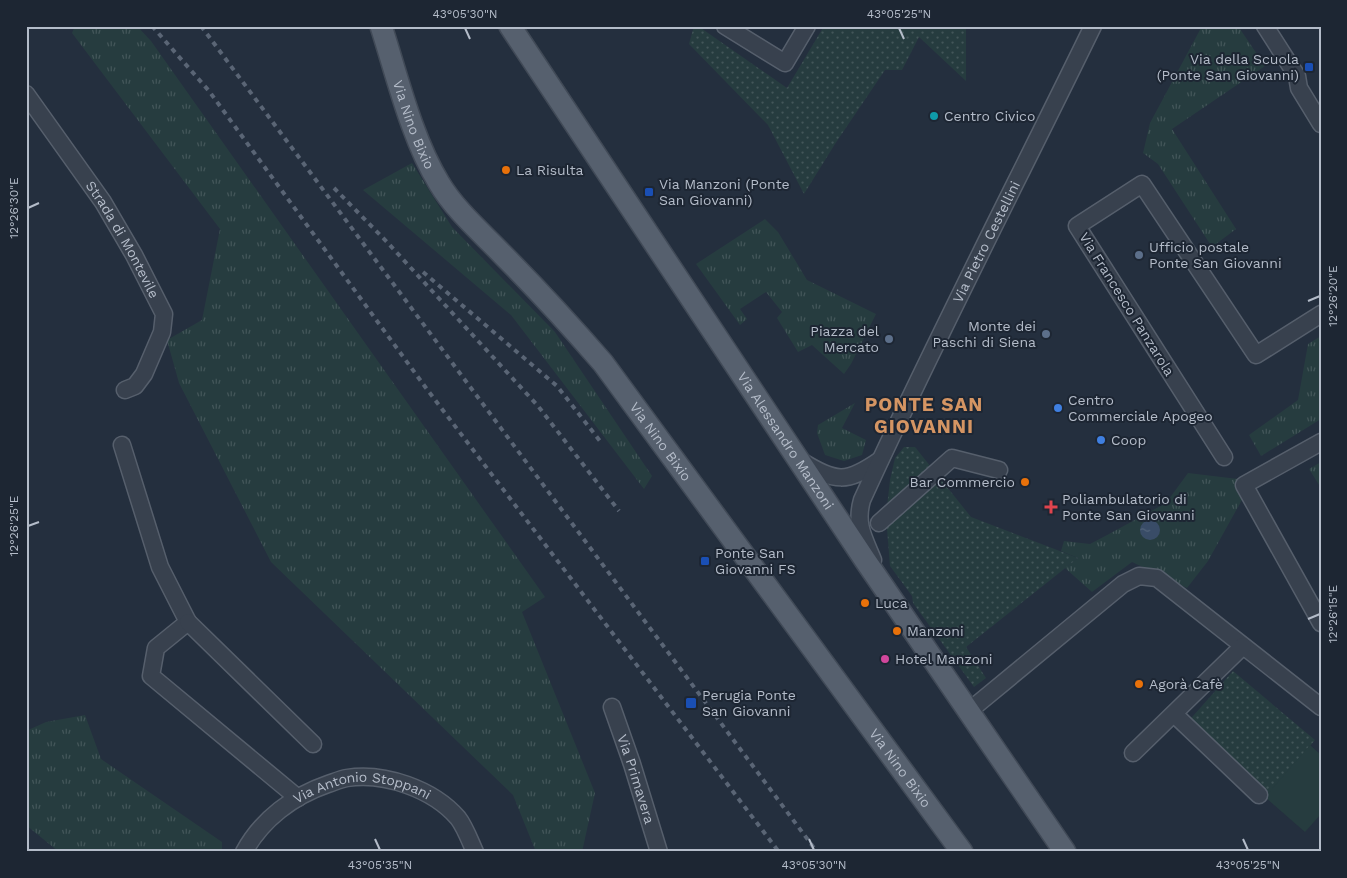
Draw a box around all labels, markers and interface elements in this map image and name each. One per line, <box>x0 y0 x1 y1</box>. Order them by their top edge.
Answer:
text: 43°05'30"N <box>432 7 498 21</box>
text: 43°05'25"N <box>867 7 931 21</box>
place label: Via della Scuola (Ponte San Giovanni) <box>1157 51 1299 83</box>
marker: Via della Scuola (Ponte San Giovanni) <box>1303 61 1315 73</box>
street label: Via Nino Bixio <box>390 78 438 172</box>
place label: Centro Civico <box>944 108 1035 124</box>
marker: Centro Civico <box>928 110 940 122</box>
place label: La Risulta <box>516 162 584 178</box>
marker: La Risulta <box>500 164 512 176</box>
place label: Via Manzoni (Ponte San Giovanni) <box>659 176 790 208</box>
text: 12°26'30"E <box>7 177 21 239</box>
street label: Strada di Montevile <box>83 178 163 301</box>
street label: Via Pietro Cestellini <box>949 178 1023 305</box>
marker: Via Manzoni (Ponte San Giovanni) <box>643 186 655 198</box>
street label: Via Francesco Panzarola <box>1076 229 1178 379</box>
place label: Ufficio postale Ponte San Giovanni <box>1149 239 1282 271</box>
marker: Ufficio postale Ponte San Giovanni <box>1133 249 1145 261</box>
text: 12°26'20"E <box>1326 265 1340 327</box>
place label: Monte dei Paschi di Siena <box>933 318 1036 350</box>
place label: Piazza del Mercato <box>810 323 880 355</box>
marker: Monte dei Paschi di Siena <box>1040 328 1052 340</box>
marker: Piazza del Mercato <box>883 333 895 345</box>
street label: Via Alessandro Manzoni <box>734 369 837 513</box>
place label: Centro Commerciale Apogeo <box>1068 392 1213 424</box>
district label: PONTE SAN GIOVANNI <box>865 393 983 438</box>
street label: Via Nino Bixio <box>627 399 695 484</box>
marker: Centro Commerciale Apogeo <box>1052 402 1064 414</box>
place label: Coop <box>1111 432 1146 448</box>
marker: Coop <box>1095 434 1107 446</box>
place label: Bar Commercio <box>910 474 1015 490</box>
marker: Bar Commercio <box>1019 476 1031 488</box>
place label: Poliambulatorio di Ponte San Giovanni <box>1062 491 1195 523</box>
text: 12°26'25"E <box>7 495 21 556</box>
marker: Poliambulatorio di Ponte San Giovanni <box>1044 500 1058 514</box>
place label: Ponte San Giovanni FS <box>715 545 796 577</box>
marker: Ponte San Giovanni FS <box>699 555 711 567</box>
text: 12°26'15"E <box>1326 584 1340 643</box>
place label: Luca <box>875 595 908 611</box>
marker: Luca <box>859 597 871 609</box>
place label: Manzoni <box>907 623 964 639</box>
marker: Manzoni <box>891 625 903 637</box>
place label: Hotel Manzoni <box>895 651 993 667</box>
marker: Hotel Manzoni <box>879 653 891 665</box>
place label: Agorà Cafè <box>1149 676 1223 692</box>
marker: Agorà Cafè <box>1133 678 1145 690</box>
place label: Perugia Ponte San Giovanni <box>702 687 796 719</box>
marker: Perugia Ponte San Giovanni <box>684 696 698 710</box>
street label: Via Nino Bixio <box>866 726 934 810</box>
street label: Via Primavera <box>614 732 658 826</box>
text: Via Antonio Stoppani <box>290 769 434 807</box>
street label: Via Antonio Stoppani <box>291 790 435 812</box>
text: 43°05'35"N <box>348 858 412 872</box>
text: 43°05'30"N <box>781 858 847 872</box>
text: 43°05'25"N <box>1216 858 1280 872</box>

